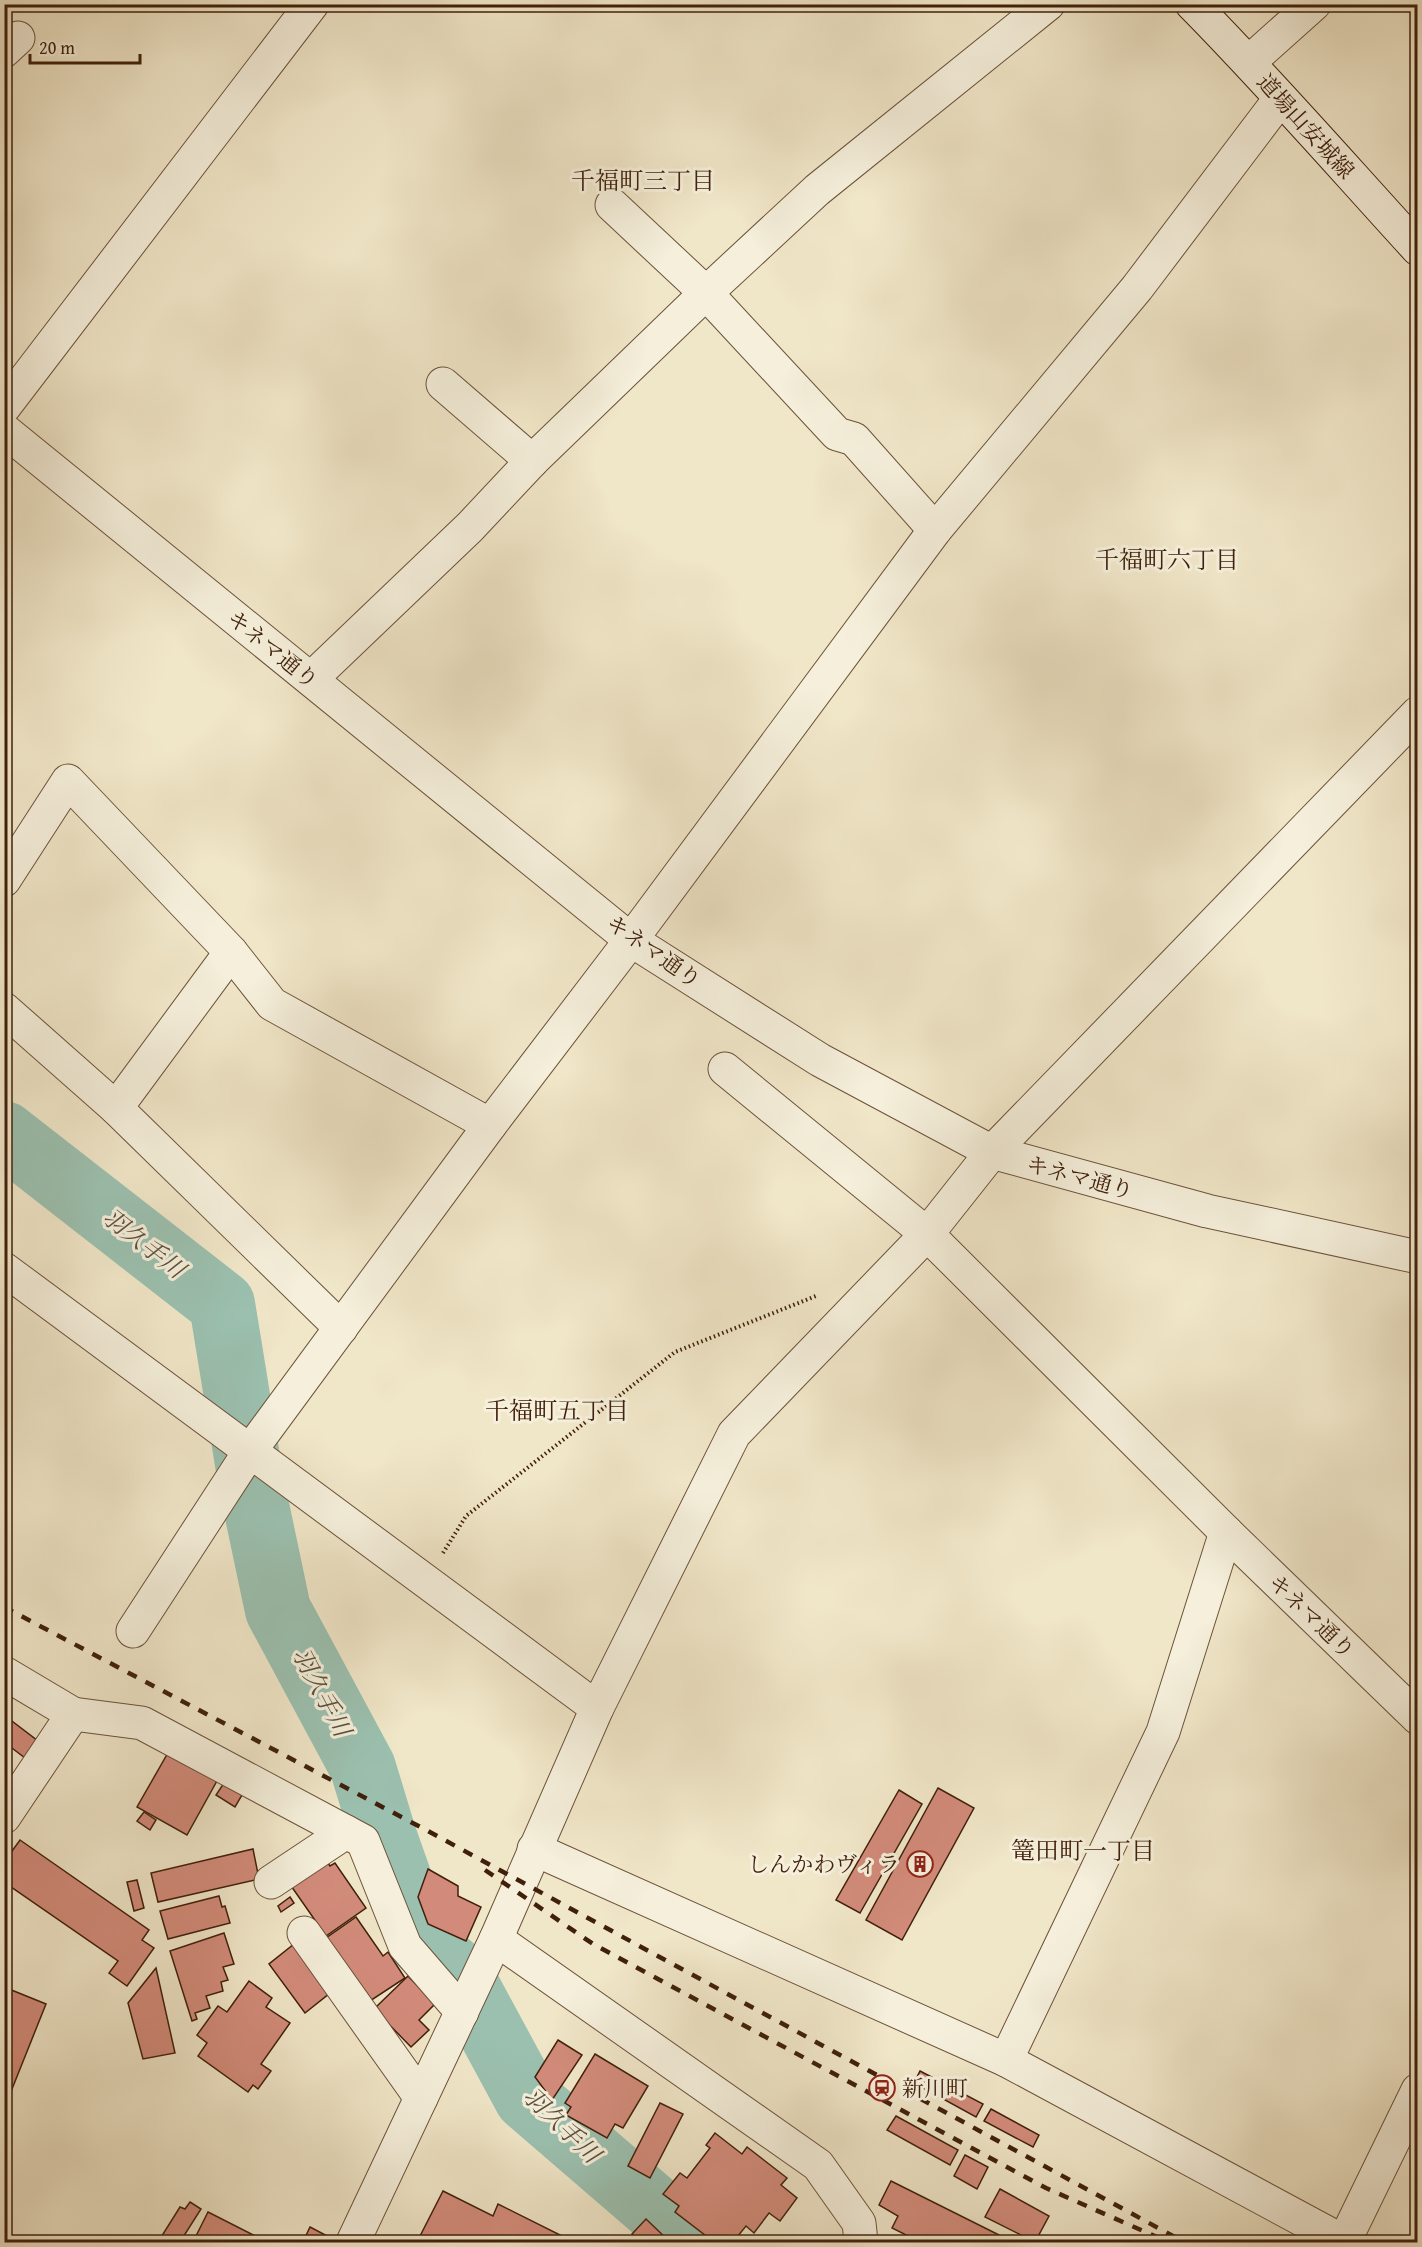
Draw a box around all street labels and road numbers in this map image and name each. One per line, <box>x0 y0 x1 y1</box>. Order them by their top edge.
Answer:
street label: 道場山安城線 <box>1250 66 1362 186</box>
street label: キネマ通り <box>220 602 326 696</box>
street label: キネマ通り <box>600 906 708 996</box>
street label: キネマ通り <box>1023 1147 1137 1207</box>
street label: キネマ通り <box>1261 1566 1363 1666</box>

